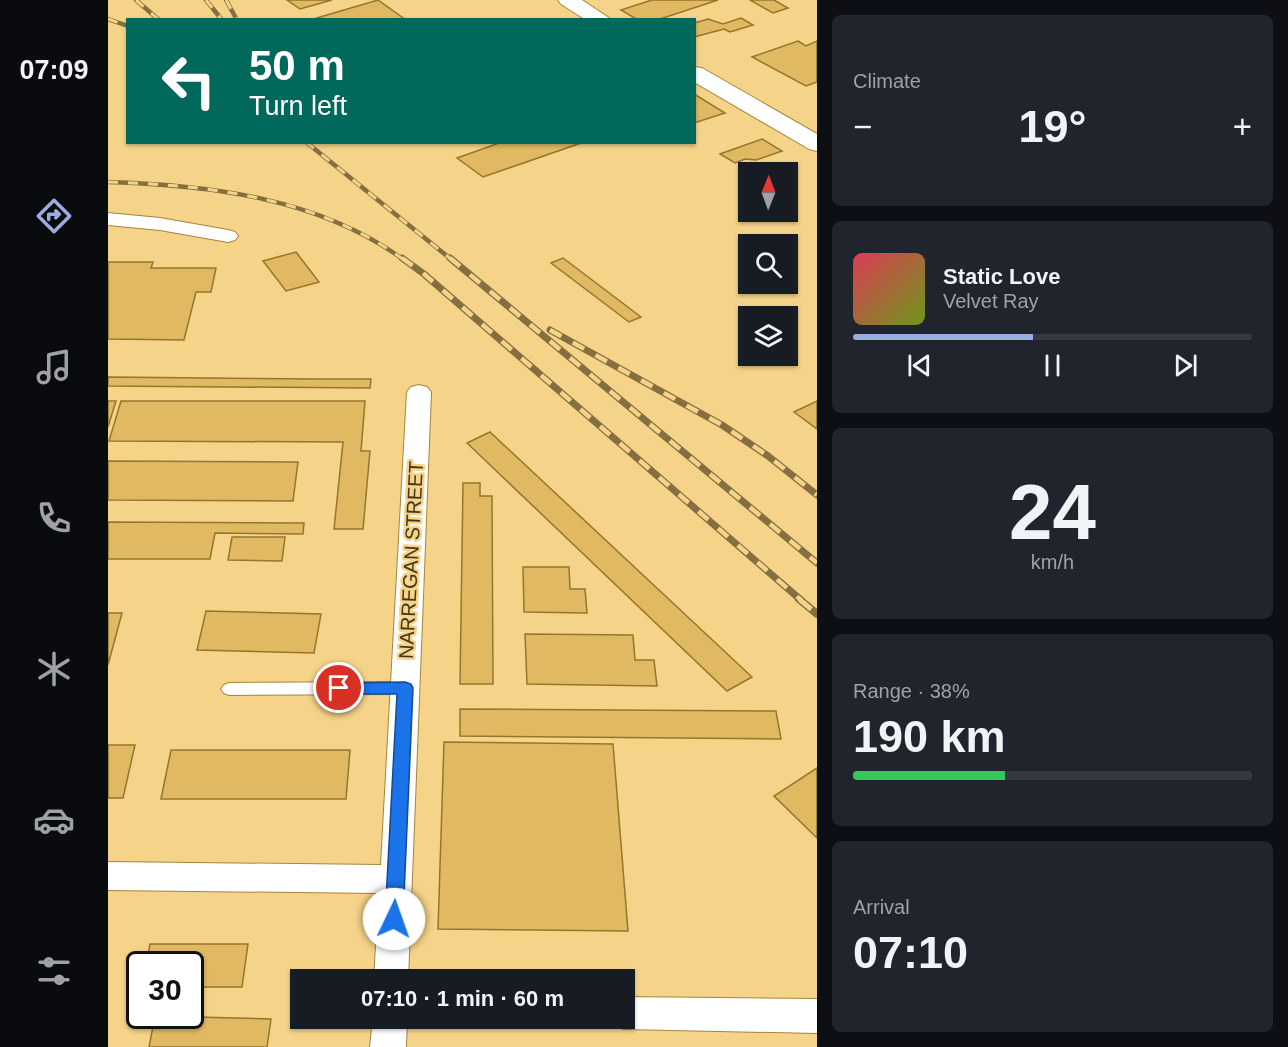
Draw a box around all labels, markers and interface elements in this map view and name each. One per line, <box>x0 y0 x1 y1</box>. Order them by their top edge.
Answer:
icon: left <box>150 42 228 120</box>
text: 50 m <box>249 42 345 89</box>
text: 07:09 <box>19 55 89 85</box>
text: Climate <box>853 70 921 92</box>
text: Turn left <box>249 91 347 121</box>
text: 19° <box>1018 101 1087 152</box>
text: − <box>853 108 872 145</box>
text: + <box>1233 108 1252 145</box>
north arrow <box>738 162 798 222</box>
map controls <box>738 162 798 366</box>
icon: directions <box>33 195 75 237</box>
button: search <box>738 234 798 294</box>
text: Static Love <box>943 264 1060 289</box>
text: Velvet Ray <box>943 290 1039 312</box>
button: layers <box>738 306 798 366</box>
icon: music <box>33 346 75 388</box>
icon: previous <box>903 349 936 382</box>
icon: pause <box>1036 349 1069 382</box>
icon: next <box>1169 349 1202 382</box>
street label: NARREGAN STREET <box>395 461 427 659</box>
text: 24 <box>1009 468 1096 556</box>
icon: phone <box>33 497 75 539</box>
text: km/h <box>1031 551 1074 573</box>
icon: climate <box>33 648 75 690</box>
pin <box>313 662 364 713</box>
icon: arrive <box>322 671 355 704</box>
text: Range · 38% <box>853 680 970 702</box>
text: 190 km <box>853 711 1006 762</box>
icon: car <box>33 799 75 841</box>
position arrow <box>362 887 426 951</box>
text: Arrival <box>853 896 910 918</box>
text: 07:10 <box>853 927 968 978</box>
icon: filters <box>33 950 75 992</box>
speed limit sign: 30 <box>126 951 204 1029</box>
text: 07:10 · 1 min · 60 m <box>361 986 564 1011</box>

